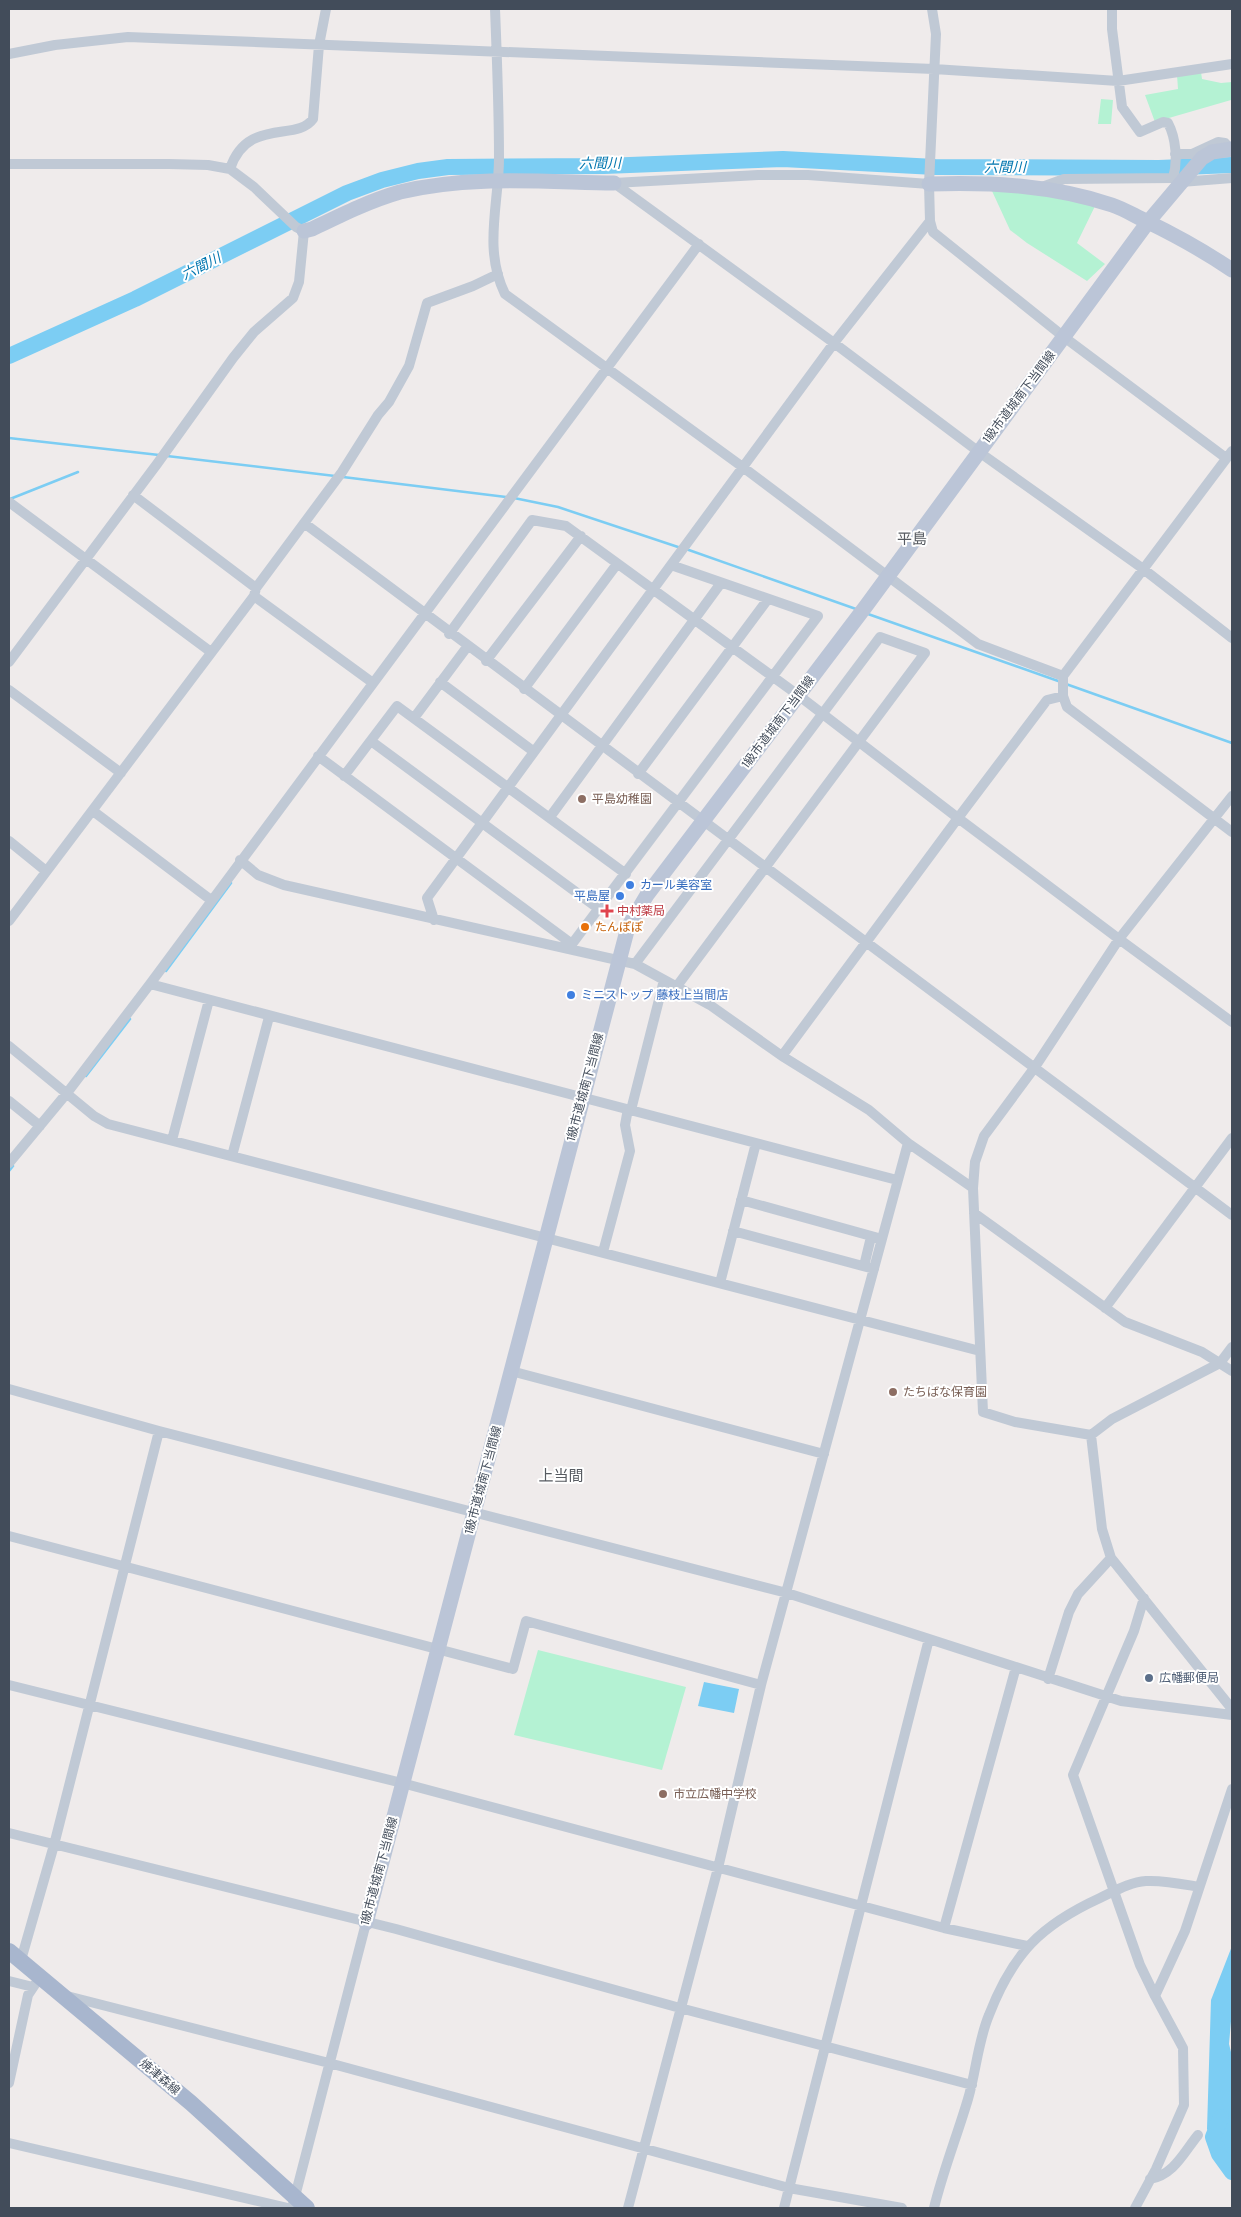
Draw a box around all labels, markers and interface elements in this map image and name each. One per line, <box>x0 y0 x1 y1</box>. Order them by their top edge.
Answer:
water label: 六間川 <box>579 154 623 172</box>
water label: 六間川 <box>984 158 1028 176</box>
water label: 六間川 <box>178 248 226 284</box>
street label: 1級市道城南下当間線 <box>979 348 1059 446</box>
district label: 平島 <box>897 529 927 549</box>
street label: 1級市道城南下当間線 <box>738 673 818 771</box>
place label: 平島幼稚園 <box>592 791 652 807</box>
marker: 平島幼稚園 <box>576 793 588 805</box>
place label: カール美容室 <box>640 877 712 893</box>
marker: カール美容室 <box>624 879 636 891</box>
place label: 平島屋 <box>574 888 610 904</box>
marker: 平島屋 <box>614 890 626 902</box>
place label: 中村薬局 <box>617 903 665 919</box>
marker: 中村薬局 <box>601 905 613 917</box>
place label: たんぽぽ <box>595 919 643 935</box>
marker: たんぽぽ <box>579 921 591 933</box>
place label: ミニストップ 藤枝上当間店 <box>581 987 728 1003</box>
marker: ミニストップ 藤枝上当間店 <box>565 989 577 1001</box>
street label: 1級市道城南下当間線 <box>563 1031 607 1143</box>
place label: たちばな保育園 <box>903 1384 987 1400</box>
marker: たちばな保育園 <box>887 1386 899 1398</box>
street label: 1級市道城南下当間線 <box>461 1424 505 1536</box>
district label: 上当間 <box>538 1466 584 1486</box>
place label: 広幡郵便局 <box>1159 1670 1219 1686</box>
marker: 広幡郵便局 <box>1143 1672 1155 1684</box>
place label: 市立広幡中学校 <box>673 1786 757 1802</box>
marker: 市立広幡中学校 <box>657 1788 669 1800</box>
street label: 1級市道城南下当間線 <box>357 1815 401 1927</box>
street label: 焼津森線 <box>136 2055 184 2099</box>

